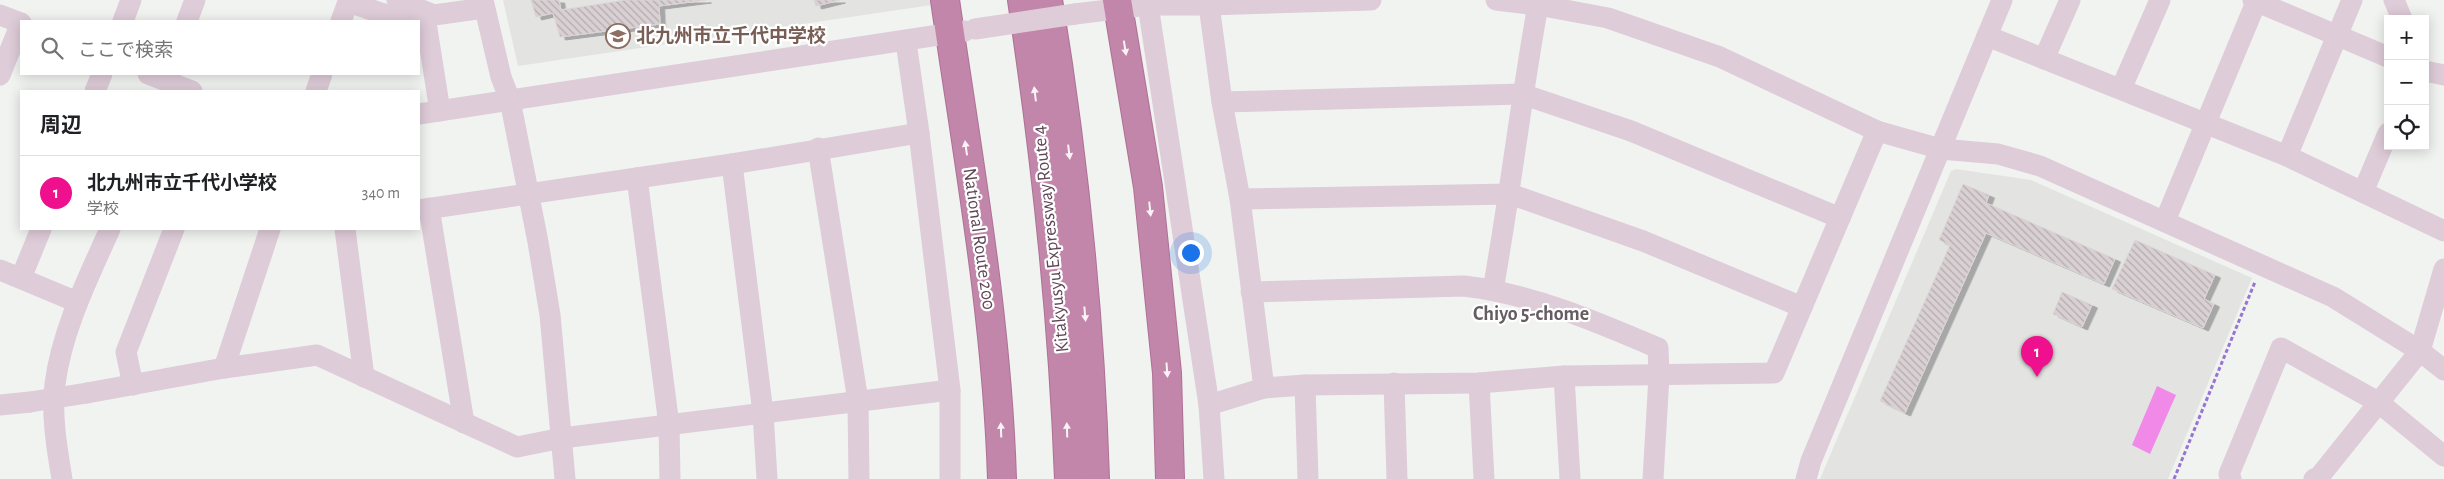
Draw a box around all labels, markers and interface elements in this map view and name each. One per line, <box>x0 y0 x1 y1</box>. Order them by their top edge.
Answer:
map controls <box>2384 15 2429 150</box>
button: + <box>2384 15 2429 60</box>
search box <box>20 20 420 75</box>
school or university icon: 北九州市立千代中学校 <box>605 23 631 49</box>
place label: 北九州市立千代中学校 <box>636 25 826 46</box>
icon: search <box>38 34 66 62</box>
one-way arrow <box>1122 40 1130 56</box>
text: ここで検索 <box>78 41 173 60</box>
button: − <box>2384 60 2429 105</box>
one-way arrow <box>1031 86 1039 102</box>
button: locate <box>2384 105 2429 150</box>
text: 周辺 <box>40 115 82 136</box>
street label: Kitakyusyu Expressway Route 4 <box>1030 125 1072 353</box>
one-way arrow <box>962 139 970 155</box>
one-way arrow <box>1065 145 1073 161</box>
street label: National Route 200 <box>960 167 998 311</box>
text: 北九州市立千代小学校 <box>87 174 277 193</box>
text: 1 <box>53 185 59 201</box>
text: 340 m <box>362 185 400 201</box>
text: 学校 <box>87 201 119 217</box>
one-way arrow <box>1146 201 1154 217</box>
your location <box>1178 240 1204 266</box>
district label: Chiyo 5-chome <box>1473 304 1589 324</box>
one-way arrow <box>1082 306 1090 322</box>
pin: 1 <box>2021 336 2053 377</box>
one-way arrow <box>1163 363 1171 379</box>
one-way arrow <box>997 422 1005 438</box>
one-way arrow <box>1063 422 1071 438</box>

